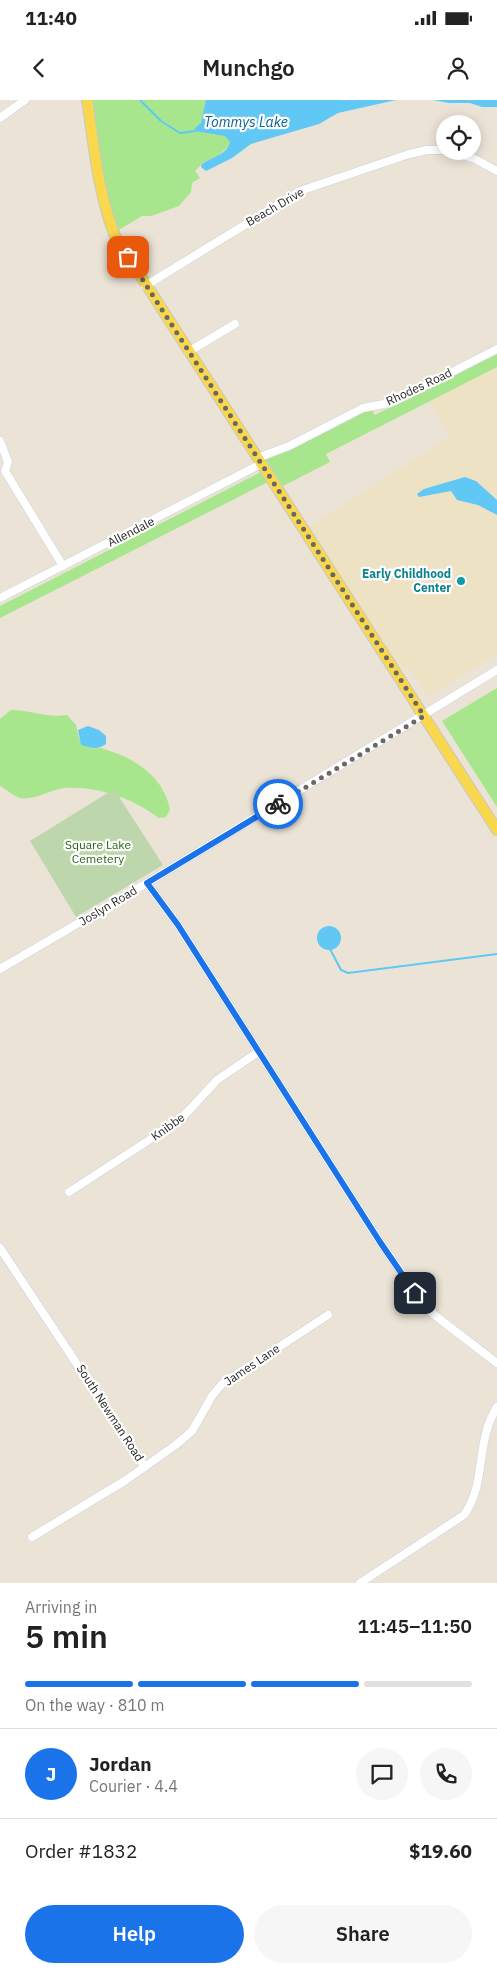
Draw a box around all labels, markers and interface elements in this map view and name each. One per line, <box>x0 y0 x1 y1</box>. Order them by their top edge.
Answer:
text: 11:40 <box>25 6 77 30</box>
text: Munchgo <box>202 53 295 82</box>
icon: back <box>25 54 53 82</box>
icon: person <box>444 54 472 82</box>
water label: Tommys Lake <box>204 113 288 131</box>
map controls <box>436 115 481 160</box>
button: locate <box>436 115 481 160</box>
street label: Beach Drive <box>243 184 307 229</box>
pin <box>107 236 149 278</box>
icon: bag <box>114 243 142 271</box>
street label: Rhodes Road <box>383 365 454 408</box>
street label: Allendale <box>105 513 157 550</box>
place label: Early Childhood Center <box>362 566 451 595</box>
marker: Early Childhood Center <box>455 575 467 587</box>
courier <box>253 779 303 829</box>
icon: bike <box>264 790 292 818</box>
park label: Square Lake Cemetery <box>65 837 131 866</box>
street label: Joslyn Road <box>76 882 139 929</box>
street label: Knibbe <box>148 1109 188 1144</box>
pin <box>394 1272 436 1314</box>
icon: home <box>401 1279 429 1307</box>
street label: James Lane <box>221 1340 283 1389</box>
street label: South Newman Road <box>73 1361 147 1464</box>
text: Arriving in <box>25 1597 97 1617</box>
text: 11:45–11:50 <box>358 1614 472 1638</box>
text: 5 min <box>25 1615 108 1657</box>
text: On the way · 810 m <box>25 1695 164 1715</box>
button: chat <box>356 1748 408 1800</box>
button: phone <box>420 1748 472 1800</box>
text: Jordan <box>89 1752 152 1776</box>
text: J <box>46 1762 56 1786</box>
text: Courier · 4.4 <box>89 1776 178 1796</box>
text: Order #1832 <box>25 1839 137 1863</box>
text: $19.60 <box>409 1839 472 1863</box>
button: Help <box>25 1905 244 1963</box>
button: Share <box>254 1905 472 1963</box>

